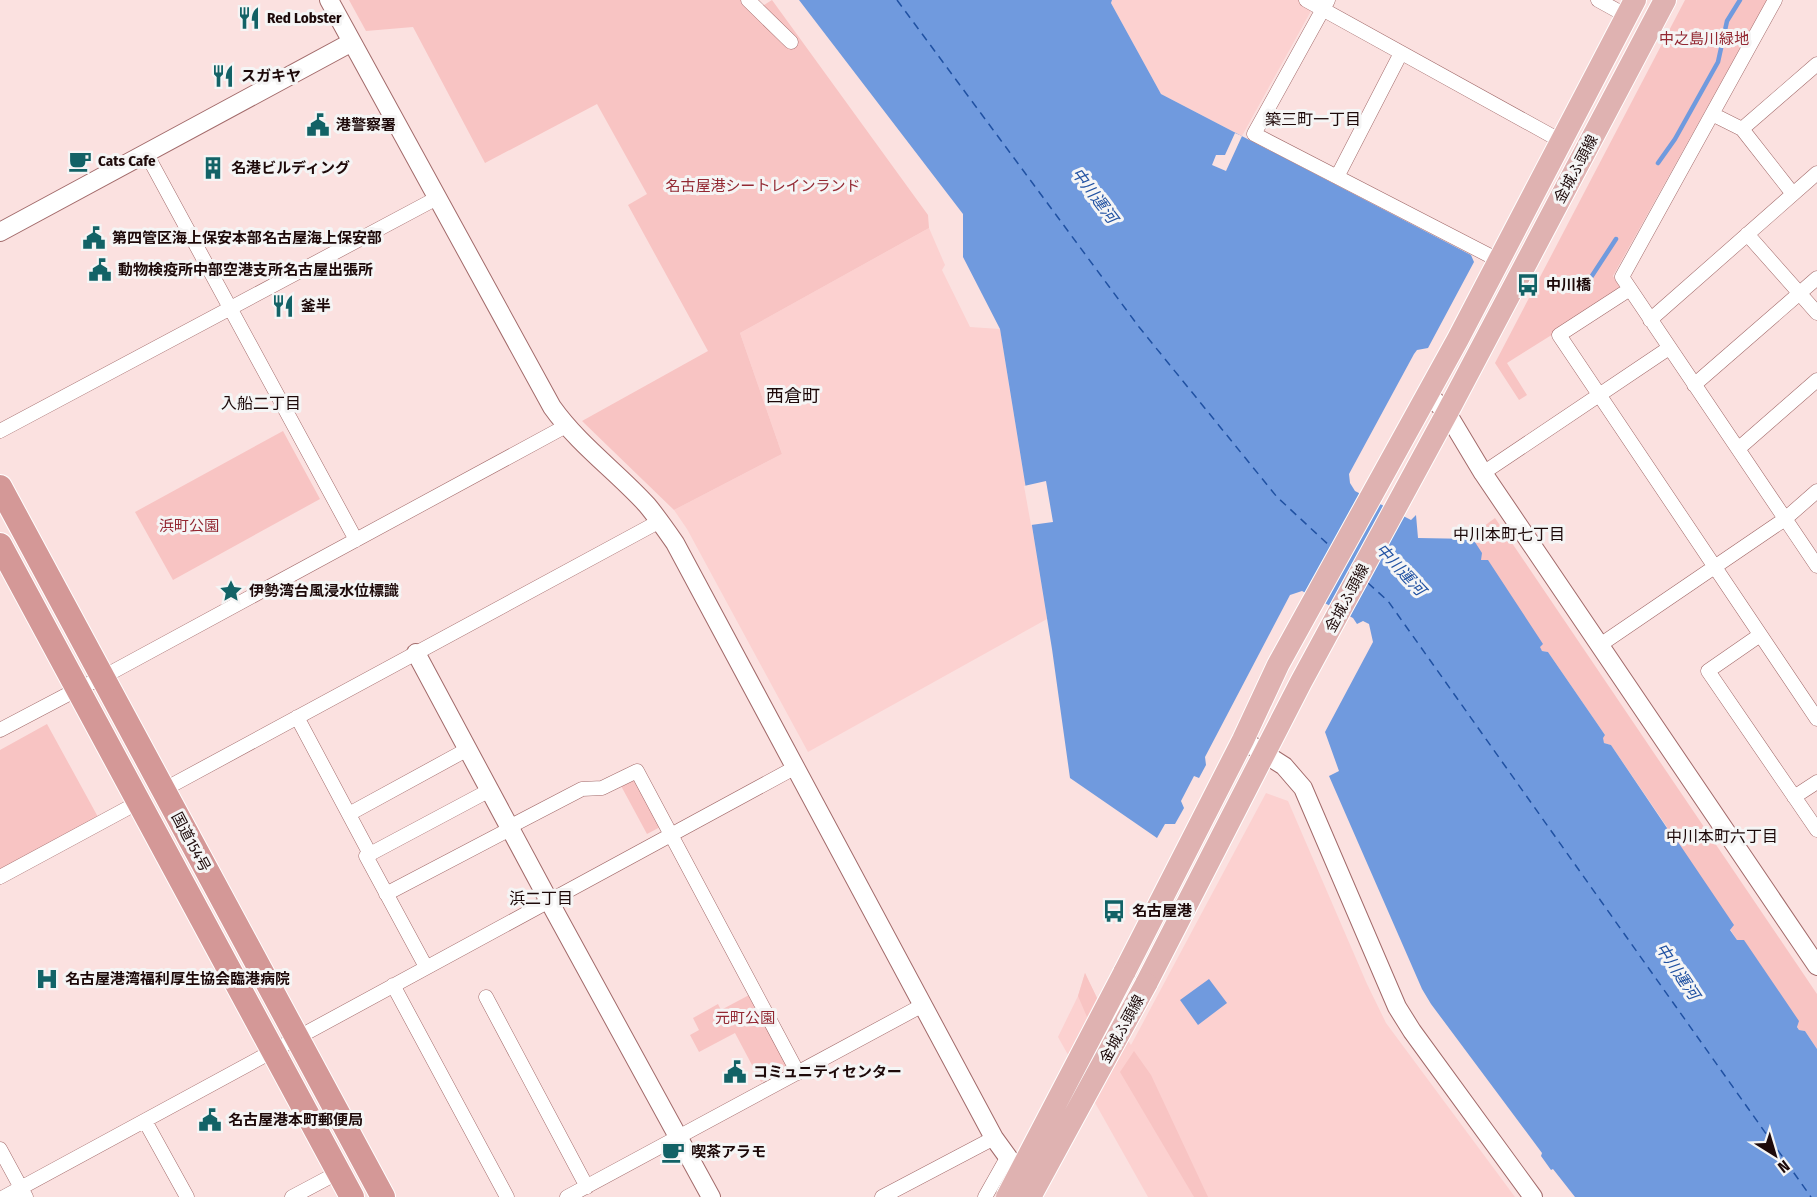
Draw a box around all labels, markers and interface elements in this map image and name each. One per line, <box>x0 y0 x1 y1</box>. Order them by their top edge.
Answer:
restaurant icon: Red Lobster <box>236 5 262 31</box>
place label: Red Lobster <box>267 9 342 27</box>
park label: 中之島川緑地 <box>1659 30 1749 48</box>
restaurant icon: スガキヤ <box>210 63 236 89</box>
place label: スガキヤ <box>241 67 301 85</box>
district label: 築三町一丁目 <box>1265 110 1361 129</box>
public building icon: 港警察署 <box>305 112 331 138</box>
place label: 港警察署 <box>336 116 396 134</box>
street label: 金城ふ頭線 <box>1550 132 1602 206</box>
cafe icon: Cats Cafe <box>67 148 93 174</box>
place label: Cats Cafe <box>98 152 156 170</box>
building icon: 名港ビルディング <box>200 155 226 181</box>
place label: 名港ビルディング <box>231 159 350 177</box>
water label: 中川運河 <box>1068 164 1123 229</box>
park label: 名古屋港シートレインランド <box>665 177 861 195</box>
public building icon: 第四管区海上保安本部名古屋海上保安部 <box>81 225 107 251</box>
place label: 第四管区海上保安本部名古屋海上保安部 <box>112 229 382 247</box>
public building icon: 動物検疫所中部空港支所名古屋出張所 <box>87 257 113 283</box>
place label: 動物検疫所中部空港支所名古屋出張所 <box>118 261 373 279</box>
bus stop icon: 中川橋 <box>1515 272 1541 298</box>
place label: 中川橋 <box>1546 276 1592 294</box>
restaurant icon: 釜半 <box>270 293 296 319</box>
place label: 釜半 <box>301 297 331 315</box>
district label: 西倉町 <box>766 385 820 407</box>
district label: 入船二丁目 <box>221 394 301 413</box>
park label: 浜町公園 <box>159 517 219 535</box>
district label: 中川本町七丁目 <box>1453 525 1565 544</box>
water label: 中川運河 <box>1372 539 1431 601</box>
street label: 金城ふ頭線 <box>1321 561 1373 635</box>
place icon: 伊勢湾台風浸水位標識 <box>218 578 244 604</box>
place label: 伊勢湾台風浸水位標識 <box>249 582 399 600</box>
street label: 国道154号 <box>168 809 214 875</box>
district label: 中川本町六丁目 <box>1666 827 1778 846</box>
district label: 浜二丁目 <box>509 889 573 908</box>
bus stop icon: 名古屋港 <box>1101 898 1127 924</box>
place label: 名古屋港 <box>1132 902 1192 920</box>
water label: 中川運河 <box>1652 939 1705 1006</box>
hospital icon: 名古屋港湾福利厚生協会臨港病院 <box>34 966 60 992</box>
place label: 名古屋港湾福利厚生協会臨港病院 <box>65 970 290 988</box>
street label: 金城ふ頭線 <box>1096 992 1148 1066</box>
park label: 元町公園 <box>715 1009 775 1027</box>
public building icon: コミュニティセンター <box>722 1059 748 1085</box>
place label: コミュニティセンター <box>753 1063 902 1081</box>
public building icon: 名古屋港本町郵便局 <box>197 1107 223 1133</box>
place label: 名古屋港本町郵便局 <box>228 1111 363 1129</box>
north arrow <box>1745 1125 1805 1185</box>
cafe icon: 喫茶アラモ <box>660 1139 686 1165</box>
place label: 喫茶アラモ <box>691 1143 766 1161</box>
text: N <box>1774 1156 1793 1177</box>

